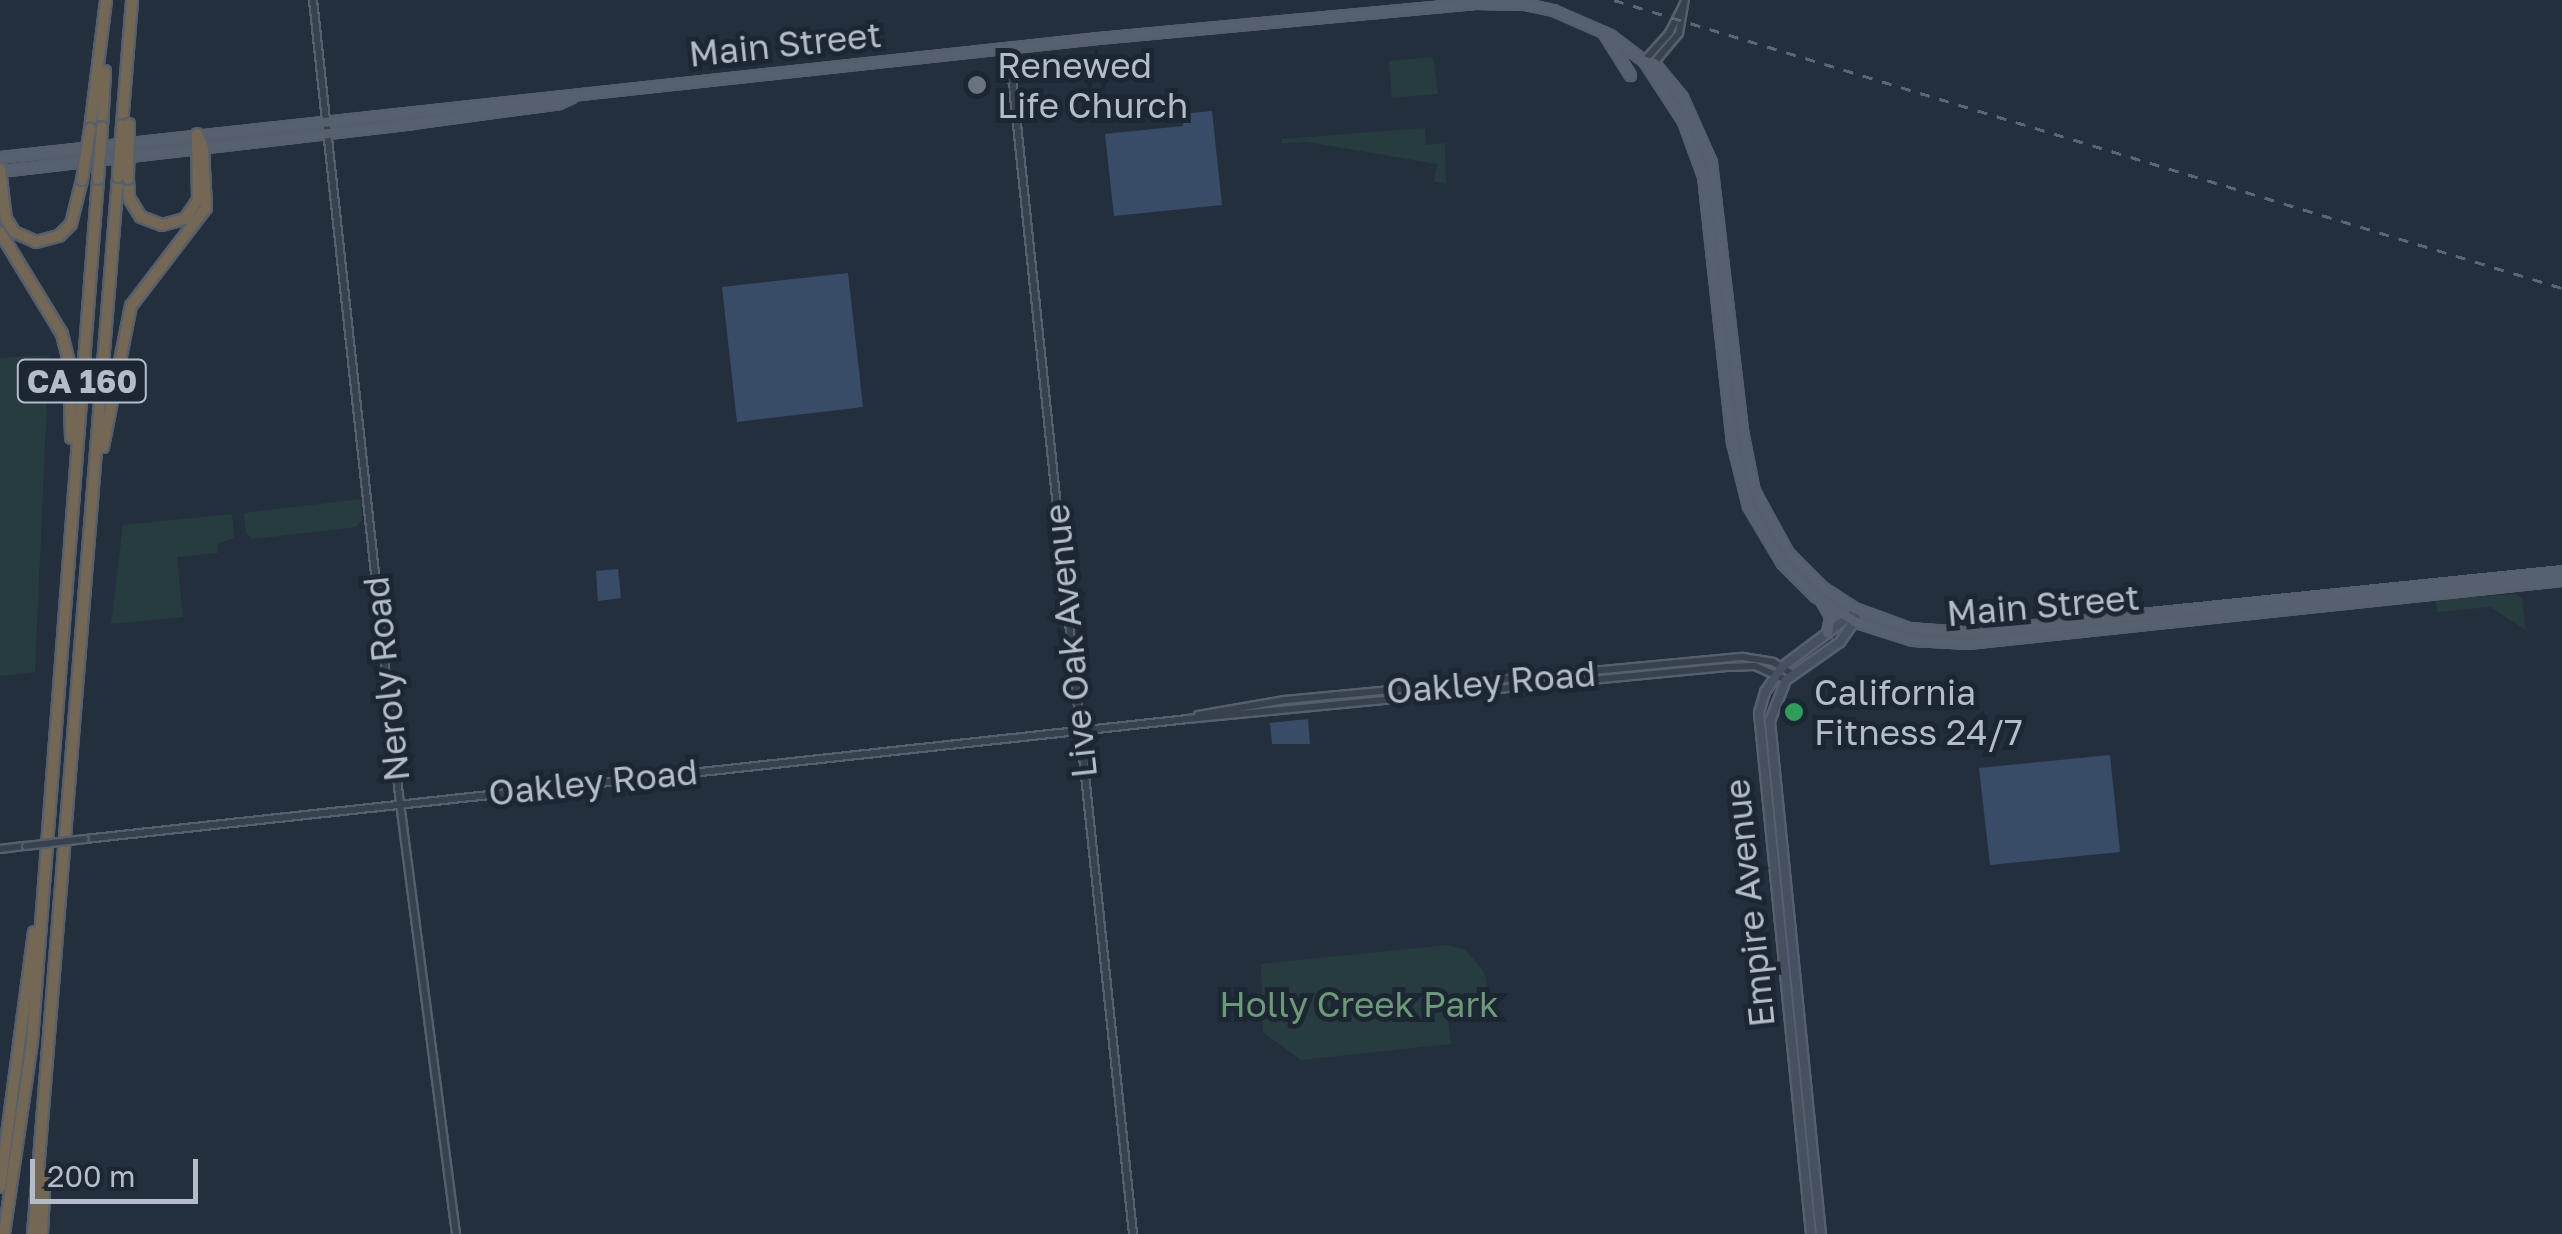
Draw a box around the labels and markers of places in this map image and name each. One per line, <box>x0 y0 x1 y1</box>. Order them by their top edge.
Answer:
place label: Renewed Life Church <box>997 44 1188 126</box>
marker: Renewed Life Church <box>966 74 988 96</box>
place label: California Fitness 24/7 <box>1814 671 2023 753</box>
marker: California Fitness 24/7 <box>1783 701 1805 723</box>

